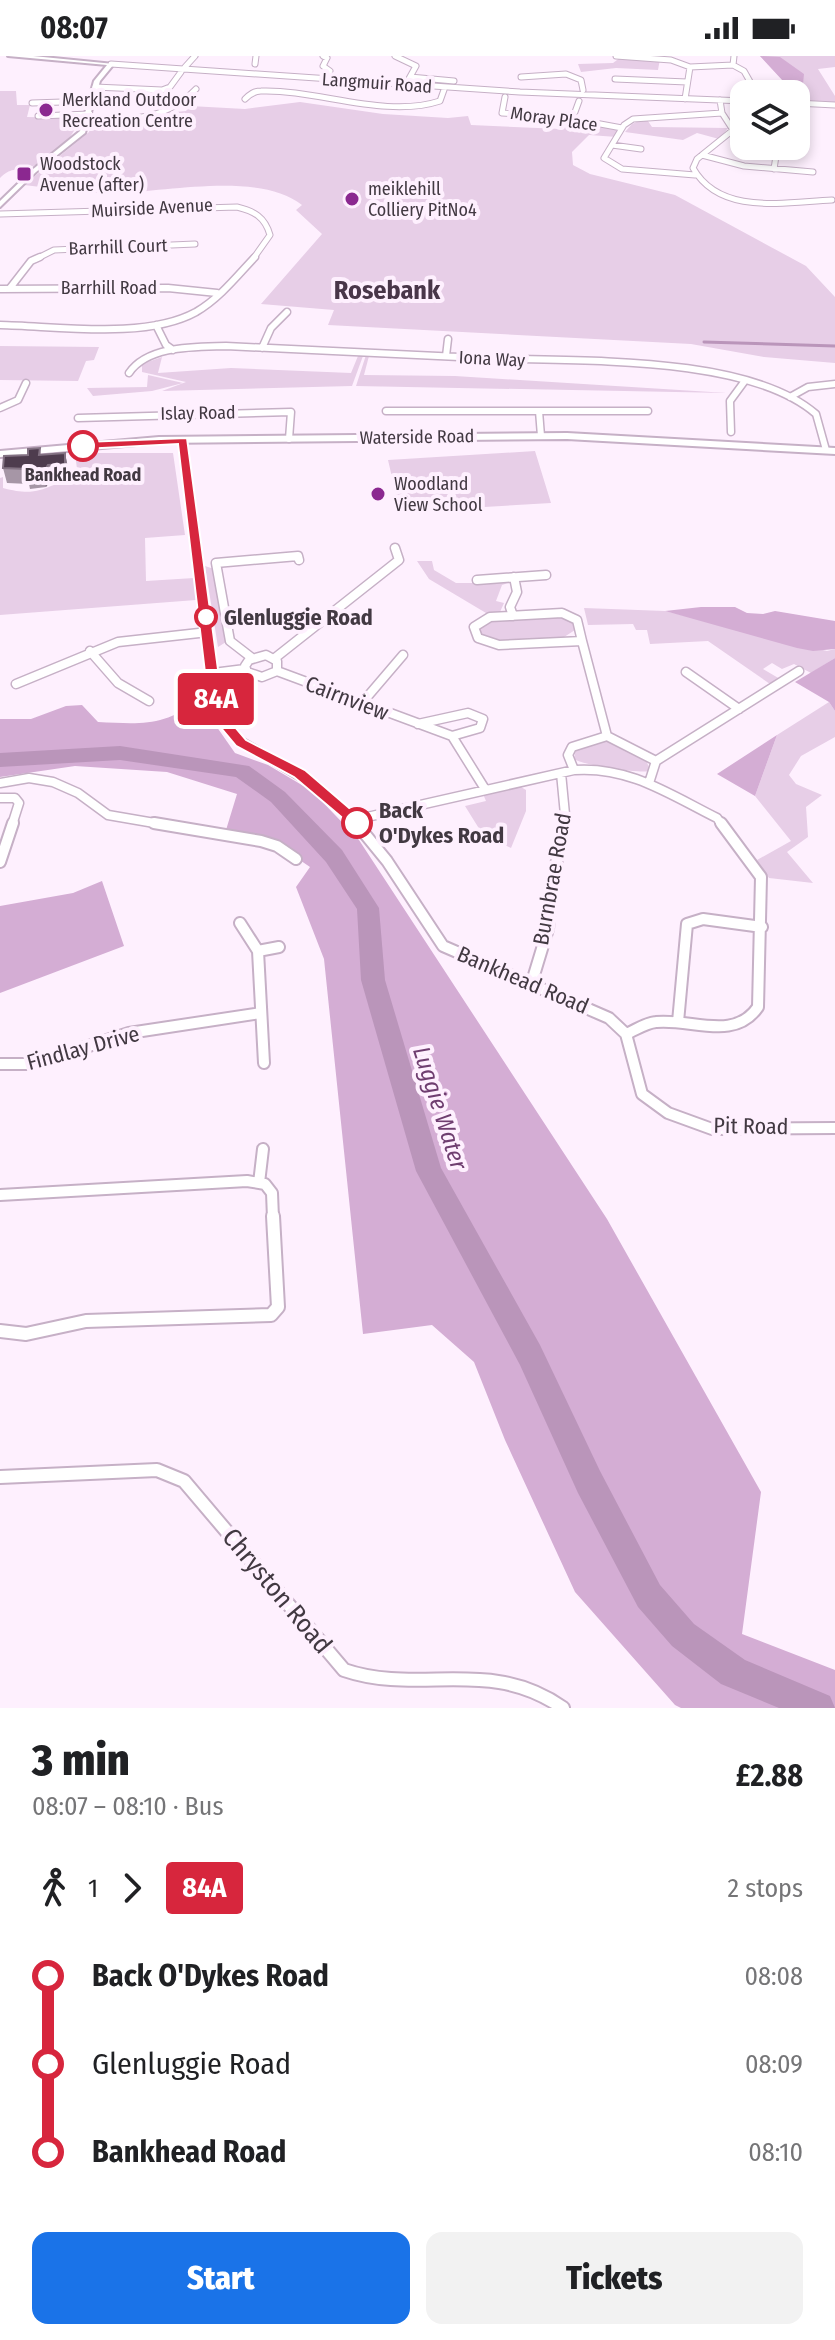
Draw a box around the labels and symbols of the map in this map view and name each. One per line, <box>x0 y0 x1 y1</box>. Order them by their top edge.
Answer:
street label: Langmuir Road <box>321 68 433 98</box>
place label: Merkland Outdoor Recreation Centre <box>62 89 197 132</box>
marker: Merkland Outdoor Recreation Centre <box>37 101 55 119</box>
street label: Moray Place <box>509 102 599 136</box>
place label: Woodstock Avenue (after) <box>40 153 144 196</box>
marker: Woodstock Avenue (after) <box>15 165 33 183</box>
place label: meiklehill Colliery PitNo4 <box>368 178 477 221</box>
marker: meiklehill Colliery PitNo4 <box>343 190 361 208</box>
street label: Muirside Avenue <box>91 194 214 222</box>
street label: Barrhill Court <box>68 234 168 260</box>
district label: Rosebank <box>334 275 441 306</box>
street label: Barrhill Road <box>61 277 157 299</box>
street label: Iona Way <box>458 346 526 372</box>
street label: Islay Road <box>160 401 236 425</box>
street label: Waterside Road <box>360 425 474 449</box>
marker: Bankhead Road <box>68 431 98 461</box>
place label: Bankhead Road <box>25 464 141 486</box>
place label: Woodland View School <box>394 473 483 516</box>
marker: Woodland View School <box>369 485 387 503</box>
place label: Glenluggie Road <box>224 604 373 631</box>
marker: Glenluggie Road <box>195 606 217 628</box>
street label: Cairnview <box>302 670 392 726</box>
line badge: 84A <box>170 673 262 725</box>
place label: Back O'Dykes Road <box>379 797 504 849</box>
marker: Back O'Dykes Road <box>342 808 372 838</box>
street label: Burnbrae Road <box>527 811 577 947</box>
street label: Bankhead Road <box>453 940 593 1020</box>
street label: Findlay Drive <box>24 1020 142 1076</box>
water label: Luggie Water <box>407 1043 473 1174</box>
street label: Pit Road <box>713 1112 789 1140</box>
street label: Chryston Road <box>216 1522 338 1660</box>

